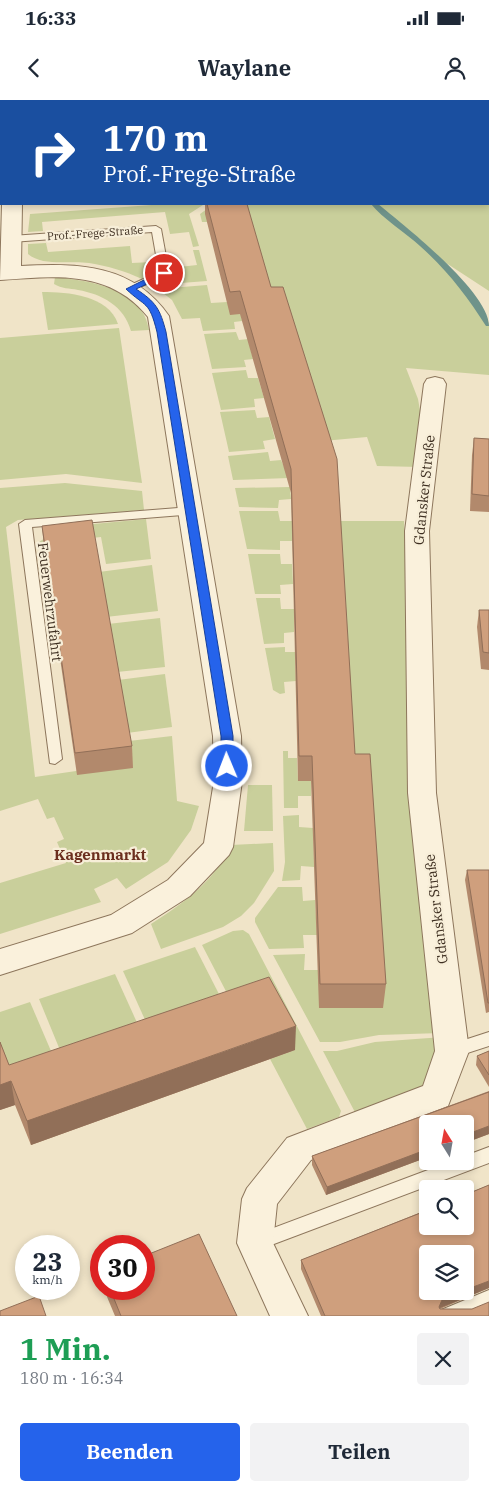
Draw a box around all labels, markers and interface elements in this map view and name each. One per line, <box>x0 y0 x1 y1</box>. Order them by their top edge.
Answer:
text: 16:33 <box>25 6 76 30</box>
text: Waylane <box>198 53 291 82</box>
icon: back <box>20 54 48 82</box>
icon: person <box>441 54 469 82</box>
text: 170 m <box>103 115 208 161</box>
icon: right <box>20 120 85 185</box>
text: Prof.-Frege-Straße <box>103 159 296 188</box>
street label: Prof.-Frege-Straße <box>46 223 144 243</box>
pin <box>143 252 185 294</box>
icon: arrive <box>150 259 178 287</box>
street label: Gdansker Straße <box>409 434 439 546</box>
street label: Feuerwehrzufahrt <box>34 541 66 663</box>
position arrow <box>200 739 252 791</box>
district label: Kagenmarkt <box>54 845 146 864</box>
street label: Gdansker Straße <box>420 853 452 965</box>
north arrow <box>419 1115 474 1170</box>
map controls <box>419 1115 474 1300</box>
button: search <box>419 1180 474 1235</box>
speed limit sign: 30 <box>90 1235 155 1300</box>
text: 23 <box>32 1245 63 1278</box>
button: layers <box>419 1245 474 1300</box>
text: km/h <box>32 1272 63 1287</box>
text: 1 Min. <box>20 1329 111 1368</box>
button: close <box>417 1333 469 1385</box>
text: 180 m · 16:34 <box>20 1368 123 1388</box>
button: Beenden <box>20 1423 240 1481</box>
button: Teilen <box>250 1423 469 1481</box>

